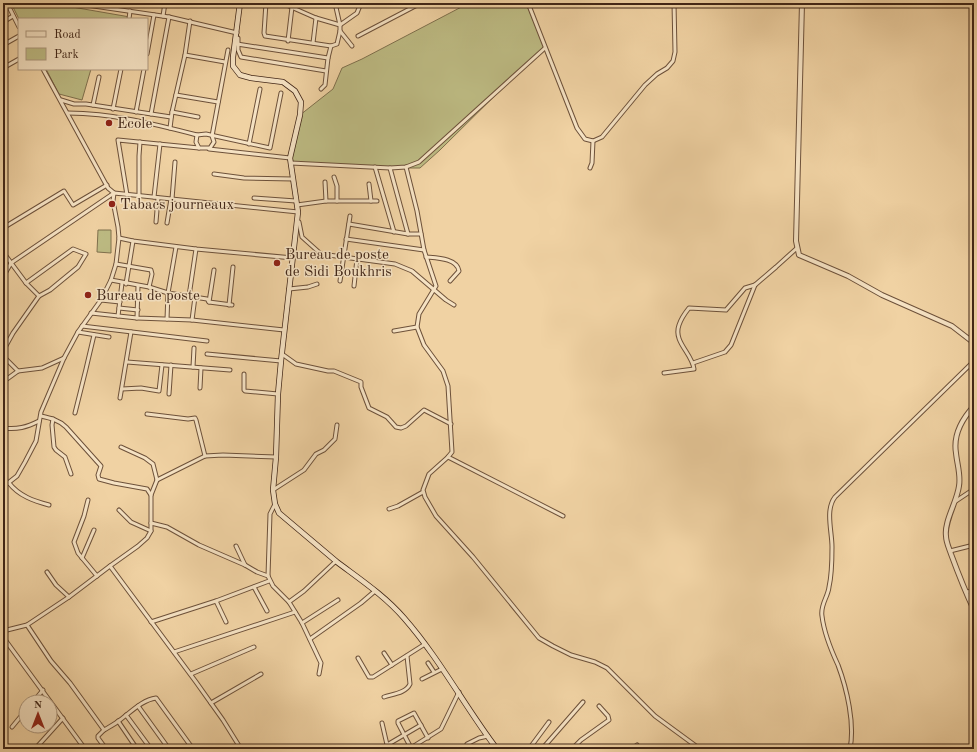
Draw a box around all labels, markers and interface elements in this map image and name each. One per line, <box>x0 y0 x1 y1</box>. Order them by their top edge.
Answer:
legend <box>18 18 148 70</box>
text: Road <box>54 29 81 41</box>
text: Park <box>54 49 79 61</box>
place label: Ecole <box>117 117 152 132</box>
marker: Ecole <box>104 118 114 128</box>
place label: Tabacs journeaux <box>120 198 235 213</box>
marker: Tabacs journeaux <box>107 199 117 209</box>
place label: Bureau de poste de Sidi Boukhris <box>285 248 392 280</box>
marker: Bureau de poste de Sidi Boukhris <box>272 258 282 268</box>
place label: Bureau de poste <box>96 289 200 304</box>
marker: Bureau de poste <box>83 290 93 300</box>
north arrow <box>18 694 58 734</box>
text: N <box>34 700 43 711</box>

